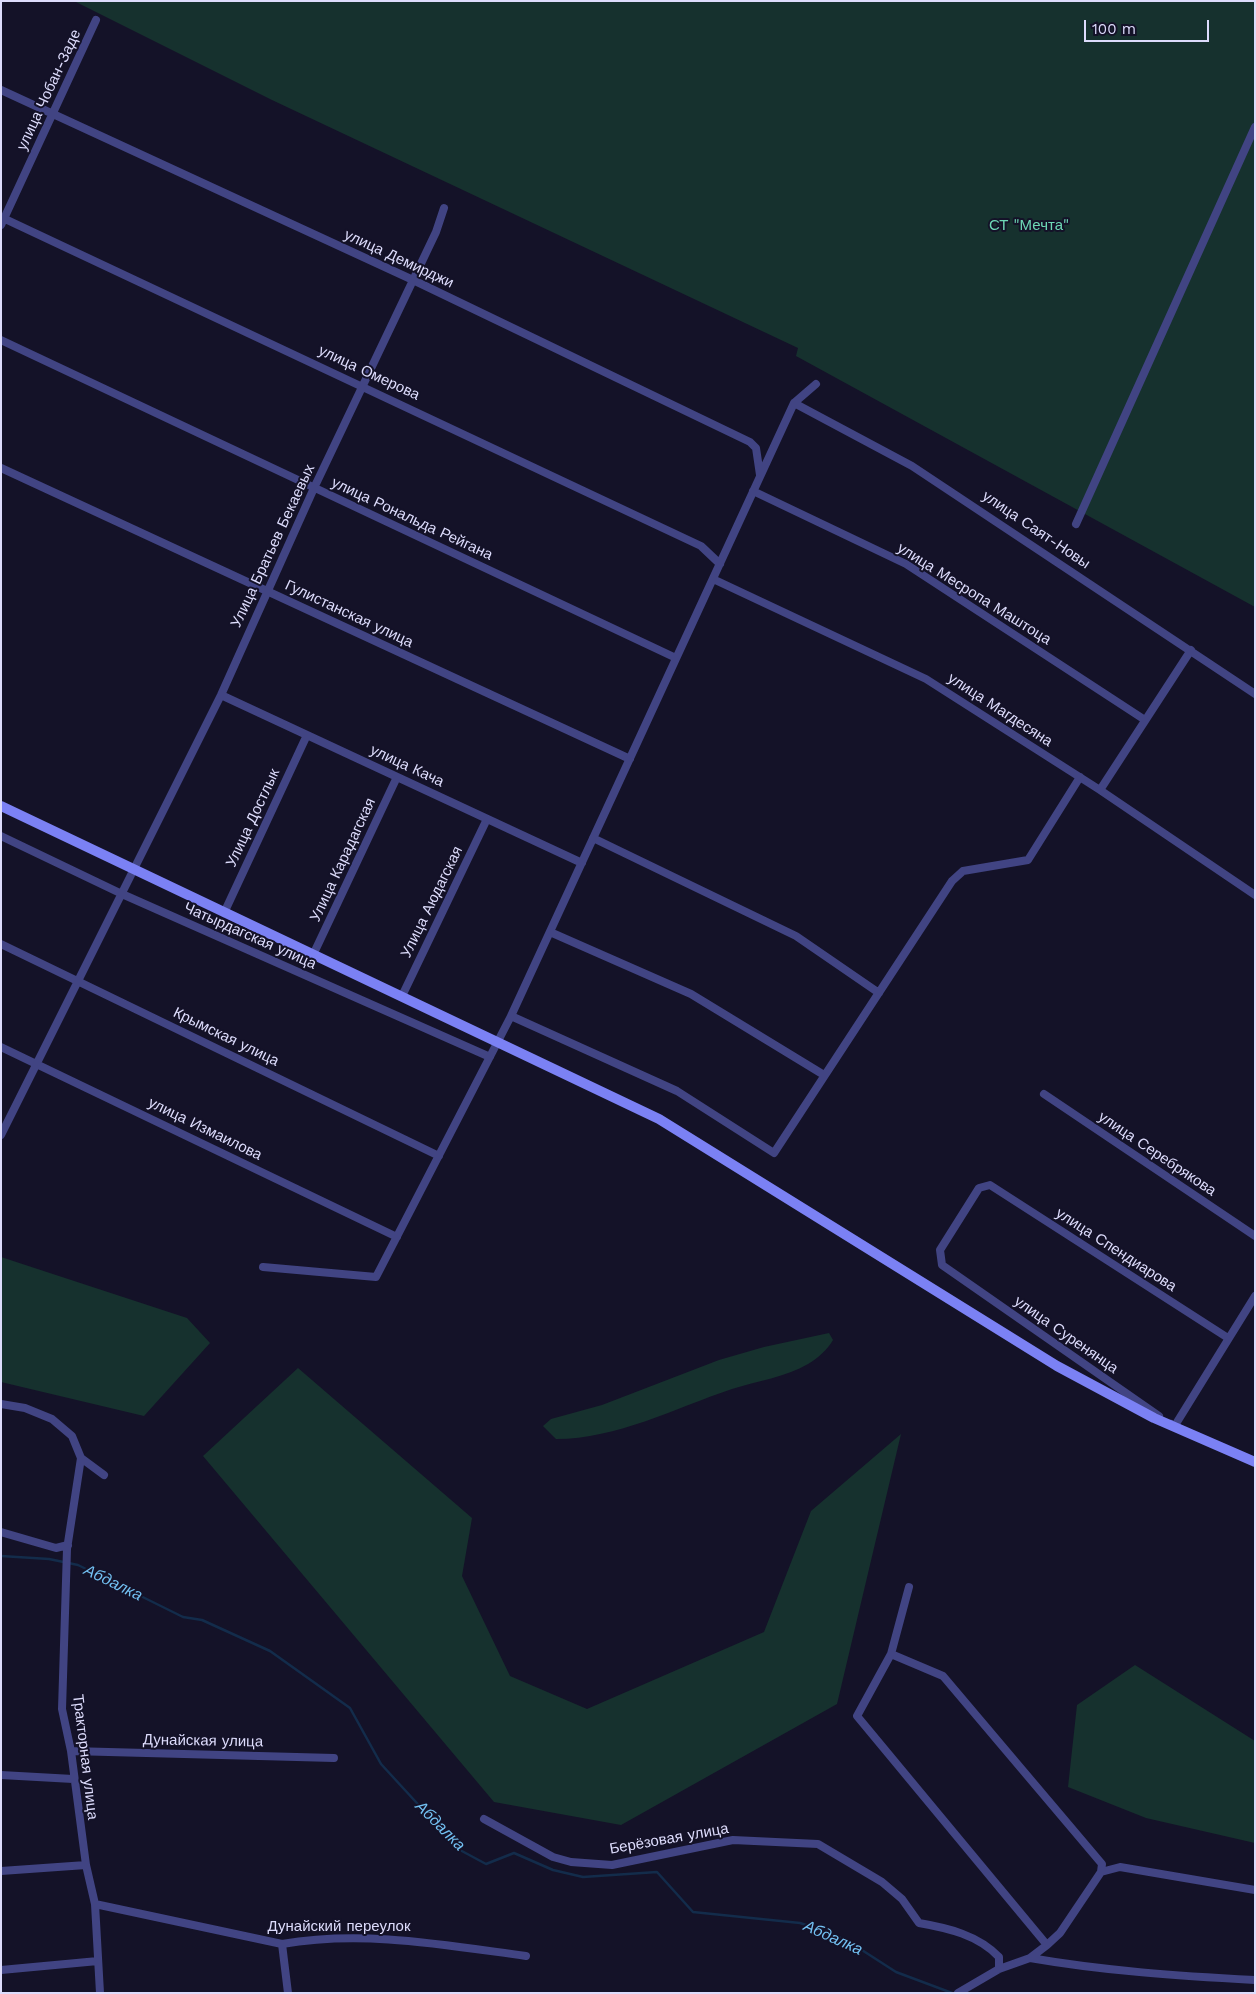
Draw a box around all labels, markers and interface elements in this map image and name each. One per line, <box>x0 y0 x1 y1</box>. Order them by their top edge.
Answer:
scale bar <box>1086 10 1211 42</box>
text: 100 m <box>1092 20 1136 38</box>
street label: улица Чобан-Заде <box>13 27 85 153</box>
park label: СТ "Мечта" <box>989 217 1069 235</box>
street label: улица Демирджи <box>341 226 457 292</box>
street label: улица Омерова <box>316 342 422 404</box>
street label: Улица Братьев Бекаевых <box>227 462 319 630</box>
street label: улица Рональда Рейгана <box>329 474 495 564</box>
street label: улица Саят-Новы <box>979 487 1093 573</box>
street label: улица Месропа Маштоца <box>894 539 1054 649</box>
street label: Гулистанская улица <box>282 576 416 652</box>
street label: улица Магдесяна <box>944 669 1056 751</box>
street label: улица Кача <box>367 741 447 791</box>
street label: Улица Достлык <box>222 766 284 870</box>
street label: Улица Карадагская <box>306 795 380 925</box>
street label: Улица Аюдагская <box>397 843 467 961</box>
street label: Чатырдагская улица <box>181 899 319 973</box>
street label: Крымская улица <box>170 1004 282 1070</box>
street label: улица Измаилова <box>145 1094 265 1164</box>
street label: улица Серебрякова <box>1095 1108 1219 1200</box>
street label: улица Спендиарова <box>1052 1204 1180 1296</box>
street label: улица Суренянца <box>1011 1292 1121 1378</box>
water label: Абдалка <box>81 1561 145 1605</box>
street label: Тракторная улица <box>68 1693 102 1821</box>
street label: Дунайская улица <box>143 1731 263 1751</box>
water label: Абдалка <box>411 1797 469 1855</box>
street label: Берёзовая улица <box>608 1820 730 1858</box>
water label: Абдалка <box>800 1916 866 1960</box>
street label: Дунайский переулок <box>268 1918 410 1936</box>

